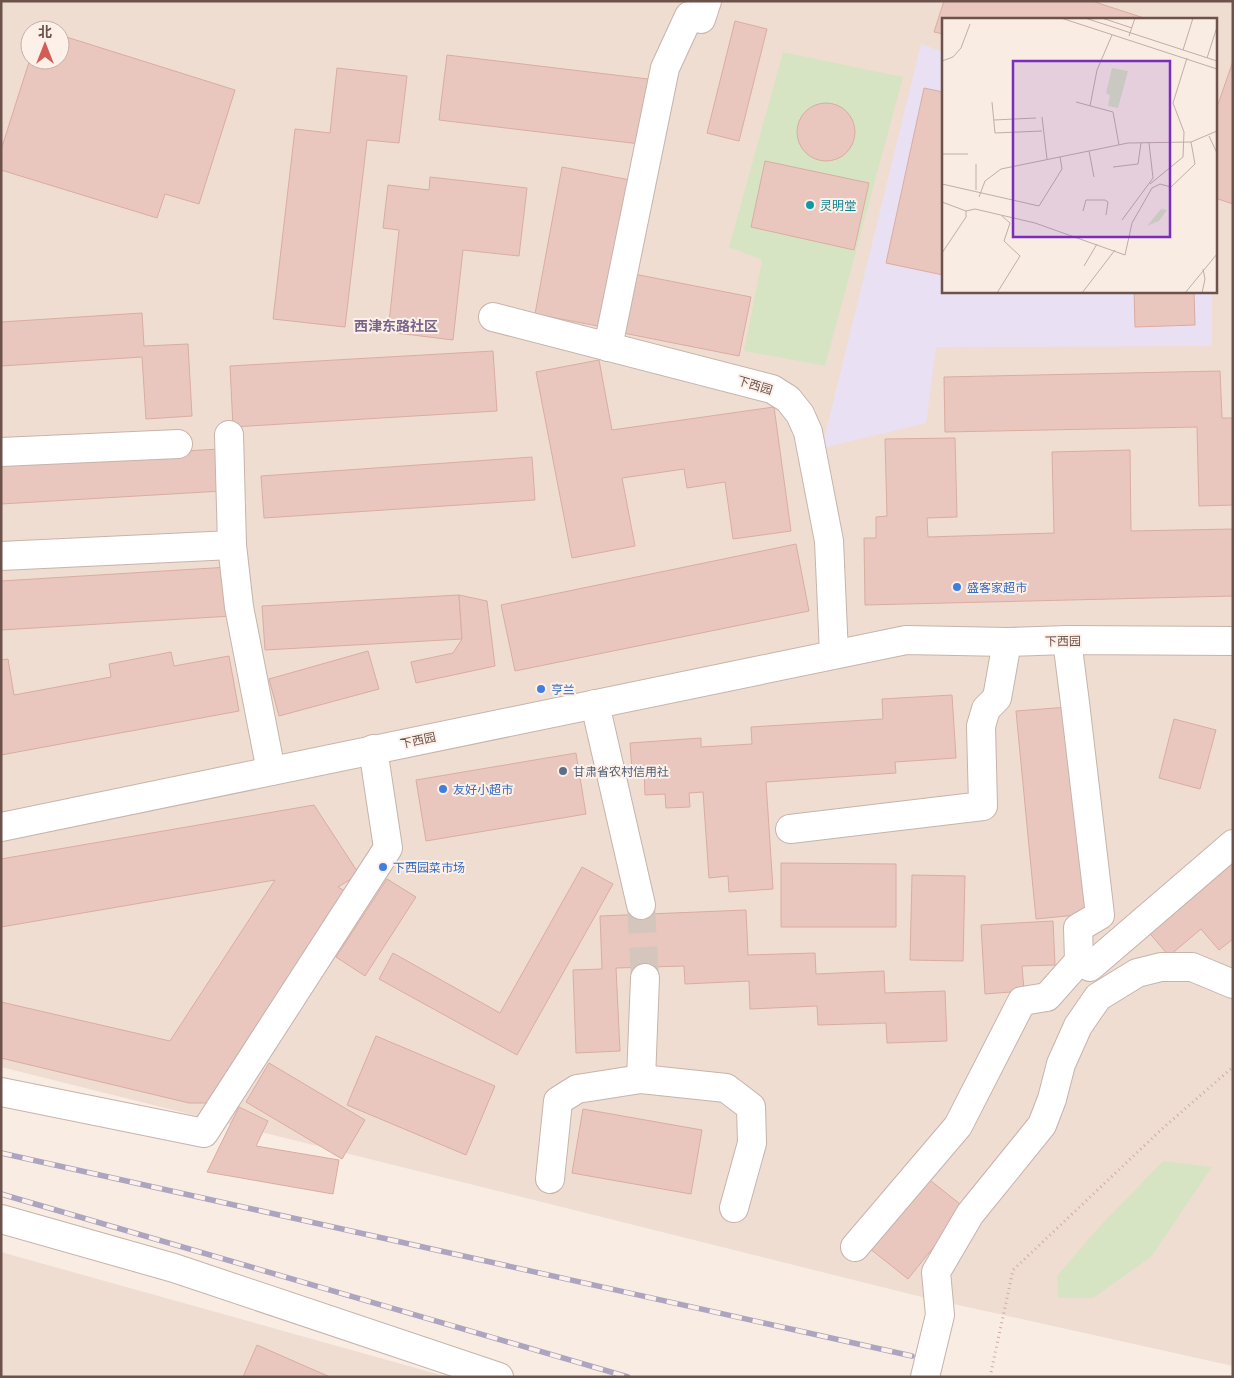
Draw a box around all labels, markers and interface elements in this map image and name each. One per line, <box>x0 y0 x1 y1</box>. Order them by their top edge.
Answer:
inset map <box>942 18 1216 292</box>
north arrow <box>20 20 70 70</box>
text: 北 <box>38 22 52 42</box>
place label: 灵明堂 <box>820 197 856 214</box>
marker: 灵明堂 <box>804 199 816 211</box>
district label: 西津东路社区 <box>354 316 438 336</box>
street label: 下西园 <box>735 372 775 398</box>
place label: 盛客家超市 <box>967 579 1027 596</box>
marker: 盛客家超市 <box>951 581 963 593</box>
street label: 下西园 <box>1045 632 1081 650</box>
place label: 亨兰 <box>551 681 575 698</box>
marker: 亨兰 <box>535 683 547 695</box>
street label: 下西园 <box>399 728 437 752</box>
place label: 甘肃省农村信用社 <box>573 763 669 780</box>
marker: 甘肃省农村信用社 <box>557 765 569 777</box>
place label: 友好小超市 <box>453 781 513 798</box>
marker: 友好小超市 <box>437 783 449 795</box>
place label: 下西园菜市场 <box>393 859 465 876</box>
marker: 下西园菜市场 <box>377 861 389 873</box>

